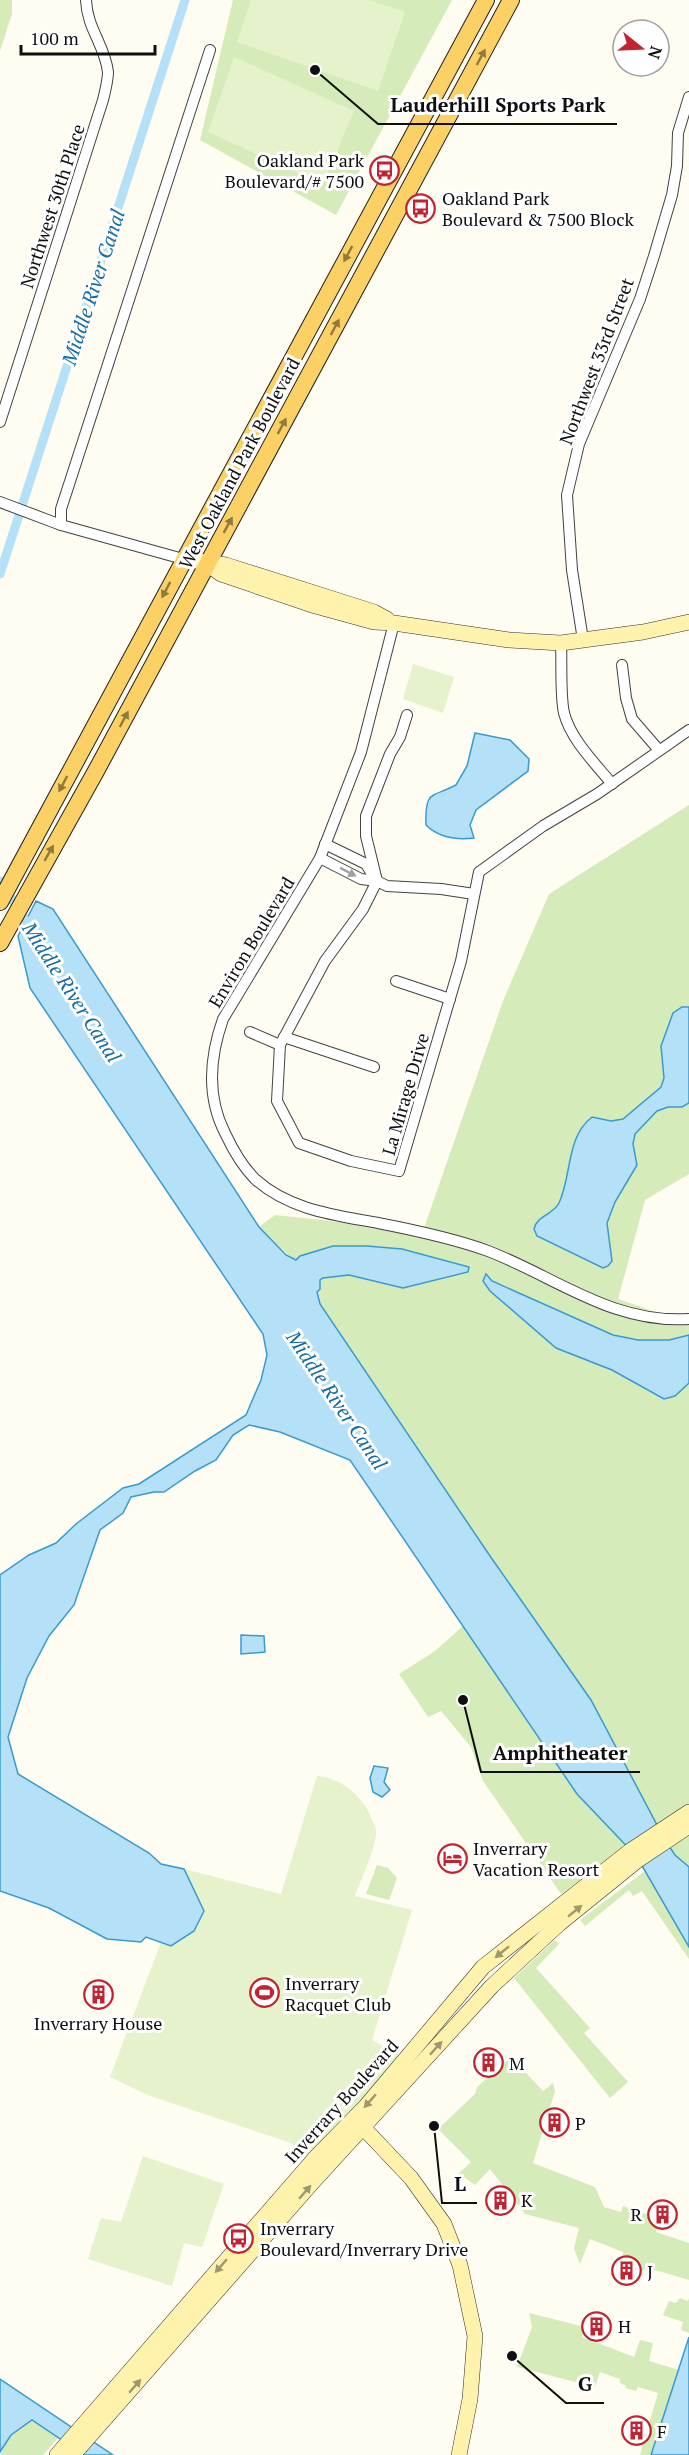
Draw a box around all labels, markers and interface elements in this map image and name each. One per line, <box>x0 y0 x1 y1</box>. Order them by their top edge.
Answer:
scale bar <box>21 18 154 56</box>
north arrow <box>611 18 671 78</box>
text: 100 m <box>30 26 79 50</box>
text: N <box>643 43 668 62</box>
one-way arrow <box>476 49 486 66</box>
callout: Lauderhill Sports Park <box>378 86 617 124</box>
text: Lauderhill Sports Park <box>390 91 606 118</box>
street label: Northwest 30th Place <box>14 121 90 291</box>
place label: Oakland Park Boulevard/# 7500 <box>225 148 365 193</box>
bus stop icon: Oakland Park Boulevard/# 7500 <box>369 154 401 186</box>
place label: Oakland Park Boulevard & 7500 Block <box>442 186 635 231</box>
bus stop icon: Oakland Park Boulevard & 7500 Block <box>405 192 437 224</box>
water label: Middle River Canal <box>55 205 131 369</box>
one-way arrow <box>343 246 353 263</box>
street label: Northwest 33rd Street <box>553 274 639 448</box>
one-way arrow <box>330 318 340 335</box>
street label: West Oakland Park Boulevard <box>173 353 305 573</box>
one-way arrow <box>277 417 287 434</box>
one-way arrow <box>223 516 233 533</box>
one-way arrow <box>162 581 171 598</box>
one-way arrow <box>119 710 129 727</box>
one-way arrow <box>58 776 68 793</box>
one-way arrow <box>44 845 54 862</box>
one-way arrow <box>339 867 356 876</box>
street label: Environ Boulevard <box>203 872 299 1012</box>
water label: Middle River Canal <box>16 916 128 1068</box>
street label: La Mirage Drive <box>376 1030 434 1158</box>
water label: Middle River Canal <box>280 1324 394 1475</box>
callout: Amphitheater <box>481 1734 640 1772</box>
text: Amphitheater <box>493 1739 628 1766</box>
place label: Inverrary Vacation Resort <box>473 1836 599 1881</box>
hotel icon: Inverrary Vacation Resort <box>436 1842 468 1874</box>
one-way arrow <box>567 1904 583 1917</box>
one-way arrow <box>494 1946 510 1959</box>
place label: Inverrary Racquet Club <box>285 1971 391 2016</box>
sports icon: Inverrary Racquet Club <box>248 1977 280 2009</box>
building icon: Inverrary House <box>82 1978 114 2010</box>
place label: Inverrary House <box>34 2011 162 2035</box>
street label: Inverrary Boulevard <box>279 2034 403 2168</box>
one-way arrow <box>429 2040 443 2055</box>
building icon: M <box>472 2047 504 2079</box>
place label: M <box>509 2051 525 2075</box>
one-way arrow <box>363 2093 376 2109</box>
building icon: P <box>538 2107 570 2139</box>
place label: P <box>575 2111 586 2135</box>
callout: L <box>442 2165 477 2203</box>
text: L <box>454 2170 466 2197</box>
one-way arrow <box>298 2184 312 2199</box>
building icon: K <box>484 2184 516 2216</box>
place label: K <box>521 2188 533 2212</box>
building icon: R <box>647 2198 679 2230</box>
place label: R <box>631 2202 643 2226</box>
place label: Inverrary Boulevard/Inverrary Drive <box>260 2216 468 2261</box>
bus stop icon: Inverrary Boulevard/Inverrary Drive <box>223 2222 255 2254</box>
building icon: J <box>610 2255 642 2287</box>
one-way arrow <box>214 2259 228 2274</box>
place label: J <box>647 2259 653 2283</box>
building icon: H <box>581 2310 613 2342</box>
place label: H <box>618 2314 631 2338</box>
callout: G <box>566 2365 604 2403</box>
text: G <box>578 2370 592 2397</box>
one-way arrow <box>128 2379 141 2394</box>
building icon: F <box>620 2415 652 2447</box>
place label: F <box>657 2419 667 2443</box>

